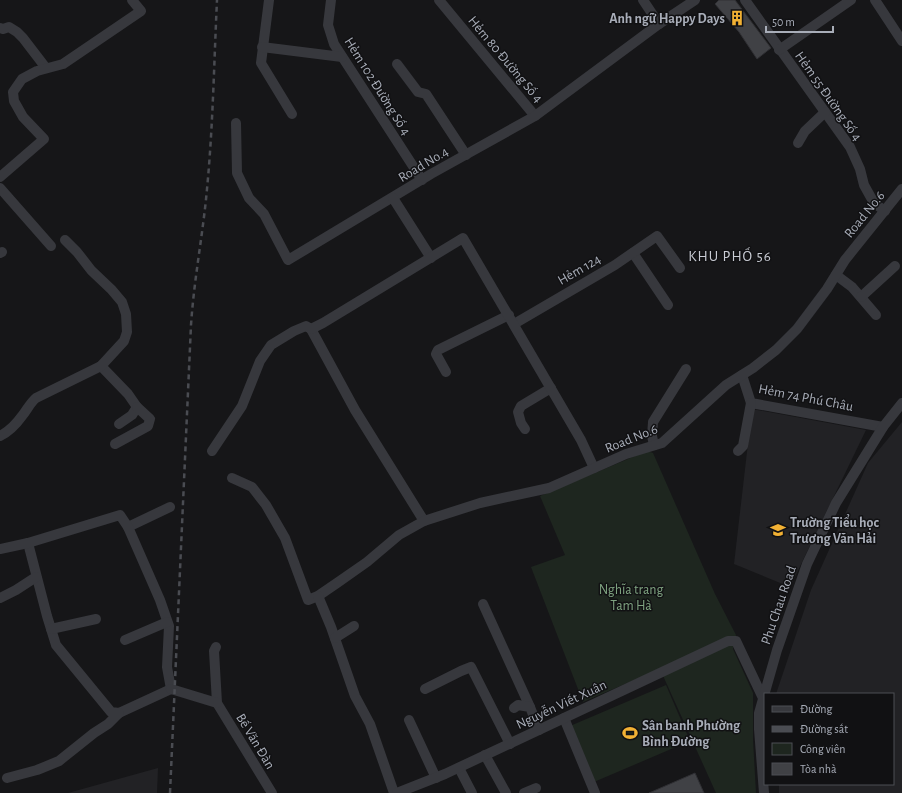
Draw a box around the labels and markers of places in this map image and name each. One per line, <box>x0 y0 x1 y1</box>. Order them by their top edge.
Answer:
building icon: Anh ngữ Happy Days <box>728 9 746 27</box>
place label: Anh ngữ Happy Days <box>609 12 725 26</box>
place label: Trường Tiểu học Trương Văn Hải <box>790 514 879 546</box>
school or university icon: Trường Tiểu học Trương Văn Hải <box>769 521 787 539</box>
place label: Sân banh Phường Bình Đường <box>642 719 741 749</box>
sports icon: Sân banh Phường Bình Đường <box>621 724 639 742</box>

